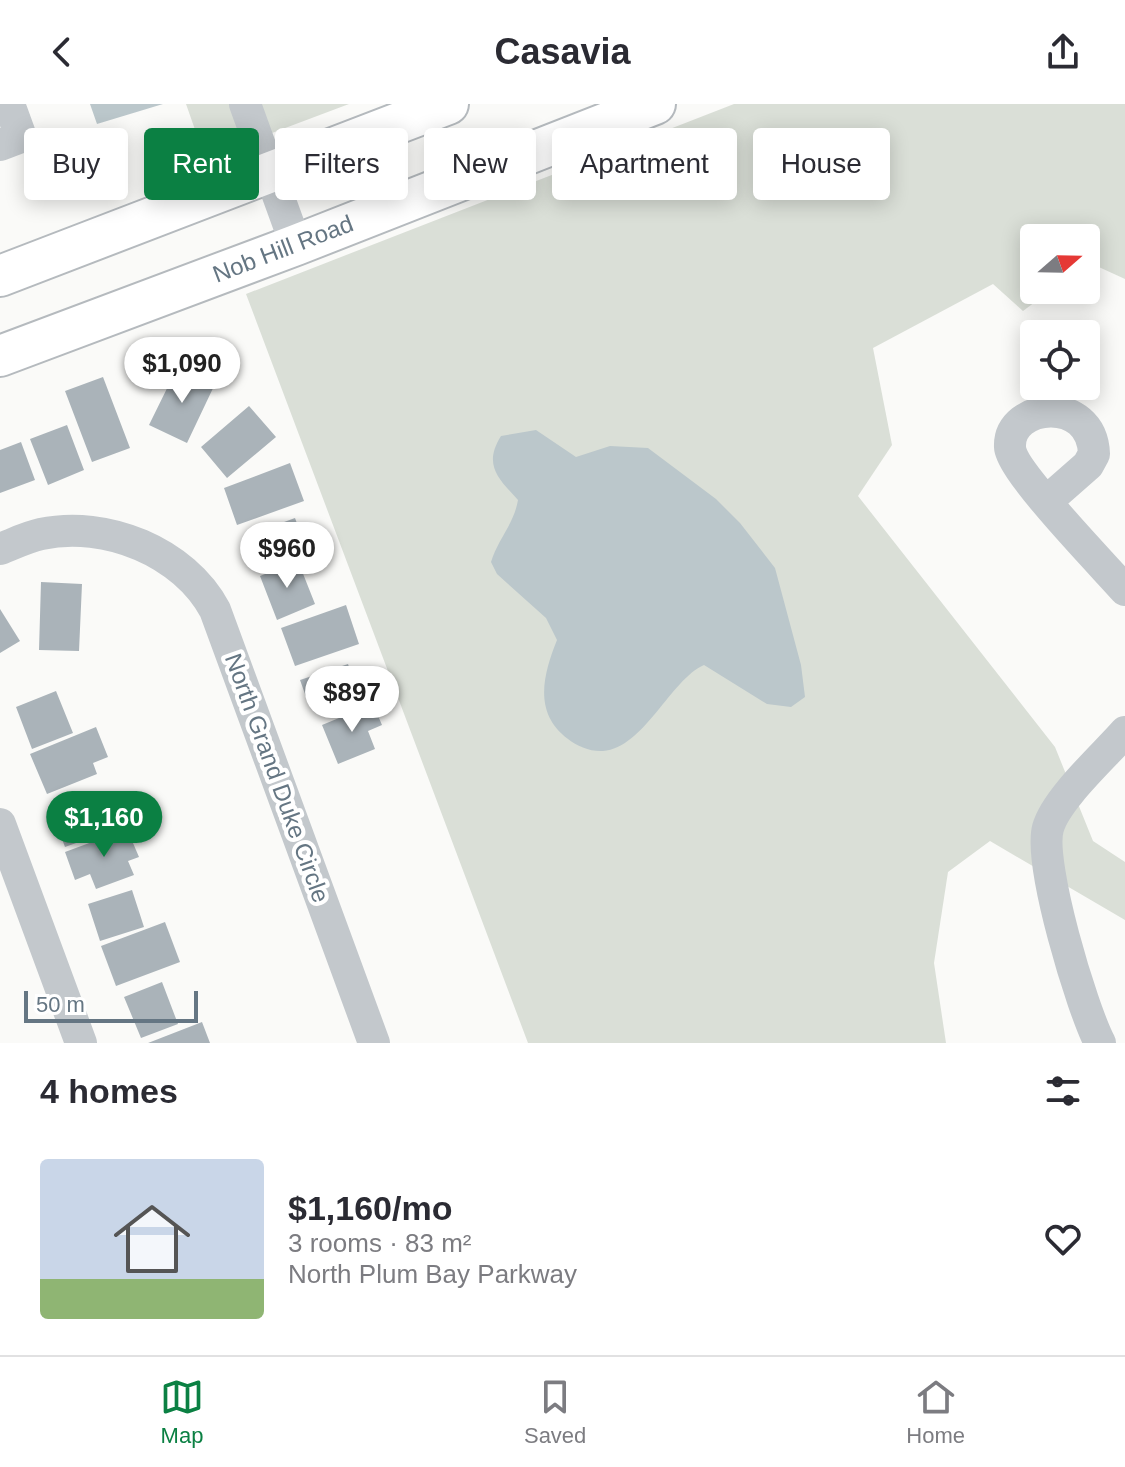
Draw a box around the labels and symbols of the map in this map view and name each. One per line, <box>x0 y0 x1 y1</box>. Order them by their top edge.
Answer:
street label: Nob Hill Road <box>209 209 357 288</box>
north arrow <box>1020 224 1100 304</box>
pin: $1,090 <box>117 337 247 405</box>
pin: $960 <box>240 522 334 590</box>
street label: North Grand Duke Circle <box>220 650 335 906</box>
pin: $897 <box>305 666 399 734</box>
pin: $1,160 <box>39 791 169 859</box>
scale bar <box>24 987 198 1023</box>

